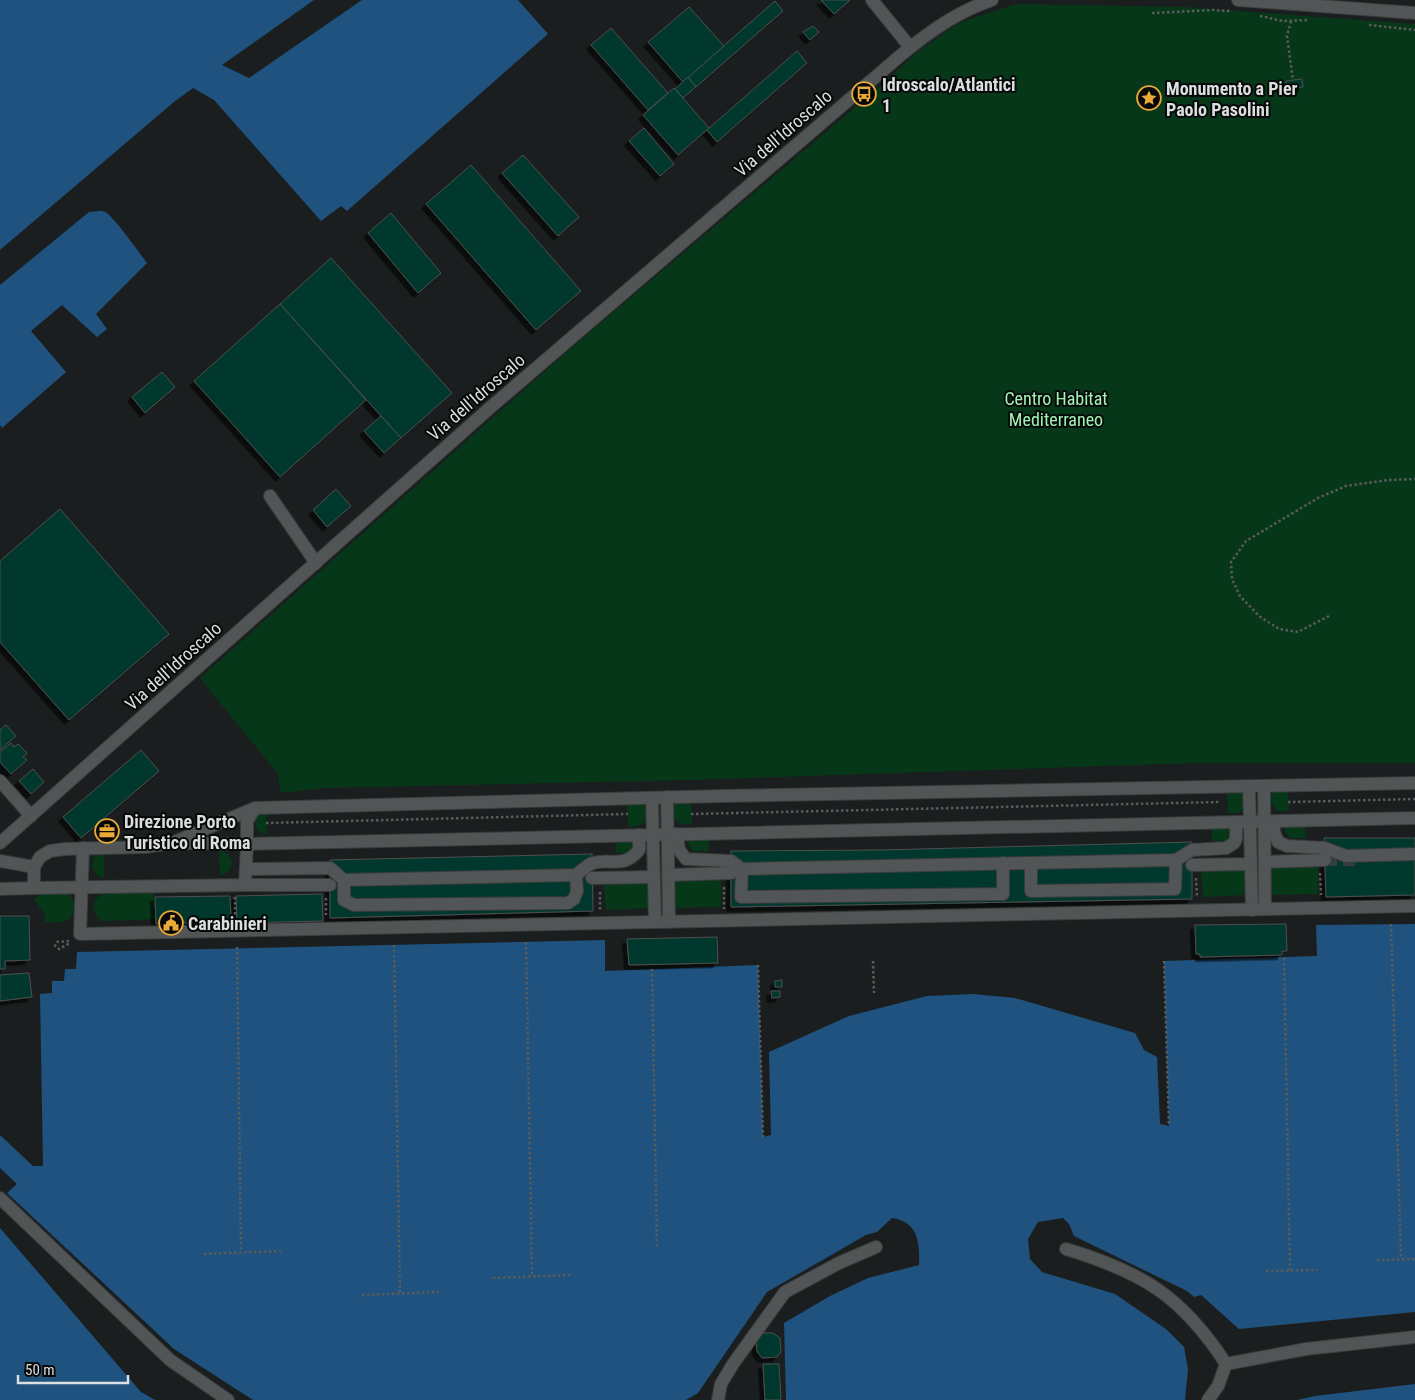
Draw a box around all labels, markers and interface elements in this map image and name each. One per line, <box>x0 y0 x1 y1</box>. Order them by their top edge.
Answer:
place label: Idroscalo/Atlantici 1 <box>882 74 1016 116</box>
place label: Monumento a Pier Paolo Pasolini <box>1166 78 1298 120</box>
bus stop icon: Idroscalo/Atlantici 1 <box>851 81 877 107</box>
street label: Via dell'Idroscalo <box>730 85 836 181</box>
place icon: Monumento a Pier Paolo Pasolini <box>1136 85 1162 111</box>
street label: Via dell'Idroscalo <box>423 349 529 445</box>
park label: Centro Habitat Mediterraneo <box>1004 388 1108 430</box>
street label: Via dell'Idroscalo <box>121 617 225 715</box>
place label: Direzione Porto Turistico di Roma <box>124 811 251 853</box>
office icon: Direzione Porto Turistico di Roma <box>94 818 120 844</box>
public building icon: Carabinieri <box>158 910 184 936</box>
place label: Carabinieri <box>188 913 267 934</box>
scale bar <box>18 1352 128 1384</box>
text: 50 m <box>25 1361 55 1379</box>

